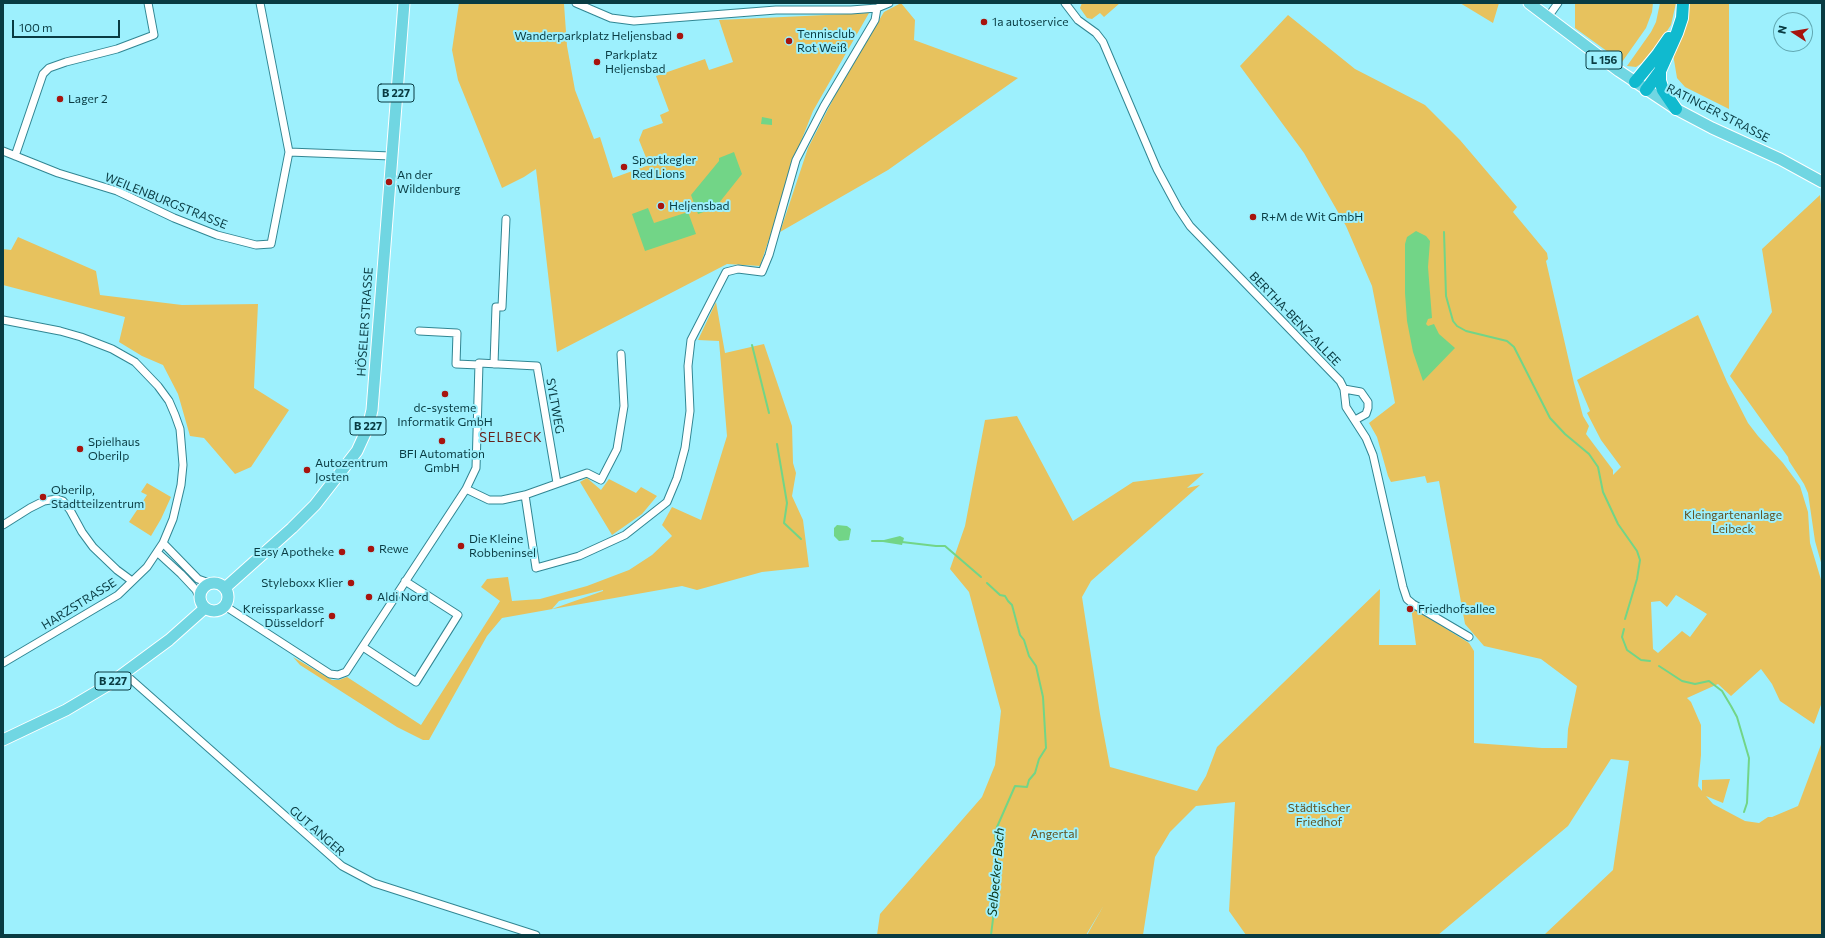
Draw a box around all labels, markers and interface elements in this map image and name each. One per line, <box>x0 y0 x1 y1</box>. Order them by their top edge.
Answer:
scale bar <box>14 12 122 38</box>
north arrow <box>1773 12 1813 52</box>
place label: 1a autoservice <box>992 15 1069 29</box>
marker: 1a autoservice <box>979 17 989 27</box>
text: 100 m <box>19 20 53 34</box>
text: N <box>1775 24 1789 35</box>
place label: Tennisclub Rot Weiß <box>797 27 855 55</box>
place label: Wanderparkplatz Heljensbad <box>515 29 672 43</box>
marker: Wanderparkplatz Heljensbad <box>675 31 685 41</box>
marker: Tennisclub Rot Weiß <box>784 36 794 46</box>
place label: Parkplatz Heljensbad <box>605 48 665 76</box>
road number: L 156 <box>1586 51 1622 69</box>
marker: Parkplatz Heljensbad <box>592 57 602 67</box>
street label: RATINGER STRASSE <box>1664 81 1772 145</box>
road number: B 227 <box>378 84 414 102</box>
place label: Lager 2 <box>68 92 108 106</box>
marker: Lager 2 <box>55 94 65 104</box>
place label: Sportkegler Red Lions <box>632 153 696 181</box>
marker: Sportkegler Red Lions <box>619 162 629 172</box>
place label: An der Wildenburg <box>397 168 461 196</box>
street label: WEILENBURGSTRASSE <box>103 170 229 232</box>
marker: An der Wildenburg <box>384 177 394 187</box>
place label: Heljensbad <box>669 199 729 213</box>
marker: Heljensbad <box>656 201 666 211</box>
place label: R+M de Wit GmbH <box>1261 210 1363 224</box>
marker: R+M de Wit GmbH <box>1248 212 1258 222</box>
street label: HÖSELER STRASSE <box>354 267 376 377</box>
street label: BERTHA-BENZ-ALLEE <box>1246 269 1344 369</box>
street label: SYLTWEG <box>543 377 567 435</box>
marker: dc-systeme Informatik GmbH <box>440 389 450 399</box>
place label: dc-systeme Informatik GmbH <box>397 401 493 429</box>
road number: B 227 <box>350 417 386 435</box>
district label: SELBECK <box>479 430 543 446</box>
place label: Spielhaus Oberilp <box>88 435 140 463</box>
marker: BFI Automation GmbH <box>437 436 447 446</box>
marker: Spielhaus Oberilp <box>75 444 85 454</box>
place label: BFI Automation GmbH <box>399 447 485 475</box>
place label: Autozentrum Josten <box>315 456 388 484</box>
marker: Autozentrum Josten <box>302 465 312 475</box>
place label: Oberilp, Stadtteilzentrum <box>51 483 144 511</box>
marker: Oberilp, Stadtteilzentrum <box>38 492 48 502</box>
park label: Kleingartenanlage Leibeck <box>1684 508 1782 536</box>
place label: Die Kleine Robbeninsel <box>469 532 536 560</box>
marker: Die Kleine Robbeninsel <box>456 541 466 551</box>
place label: Rewe <box>379 542 409 556</box>
marker: Rewe <box>366 544 376 554</box>
place label: Easy Apotheke <box>254 545 334 559</box>
marker: Easy Apotheke <box>337 547 347 557</box>
street label: HARZSTRASSE <box>39 575 119 633</box>
place label: Styleboxx Klier <box>261 576 343 590</box>
marker: Styleboxx Klier <box>346 578 356 588</box>
place label: Aldi Nord <box>377 590 428 604</box>
marker: Aldi Nord <box>364 592 374 602</box>
place label: Kreissparkasse Düsseldorf <box>243 602 324 630</box>
place label: Friedhofsallee <box>1418 602 1495 616</box>
marker: Friedhofsallee <box>1405 604 1415 614</box>
marker: Kreissparkasse Düsseldorf <box>327 611 337 621</box>
road number: B 227 <box>95 672 131 690</box>
park label: Städtischer Friedhof <box>1288 801 1350 829</box>
street label: GUT ANGER <box>286 803 348 859</box>
water label: Selbecker Bach <box>984 827 1008 917</box>
park label: Angertal <box>1031 827 1077 841</box>

